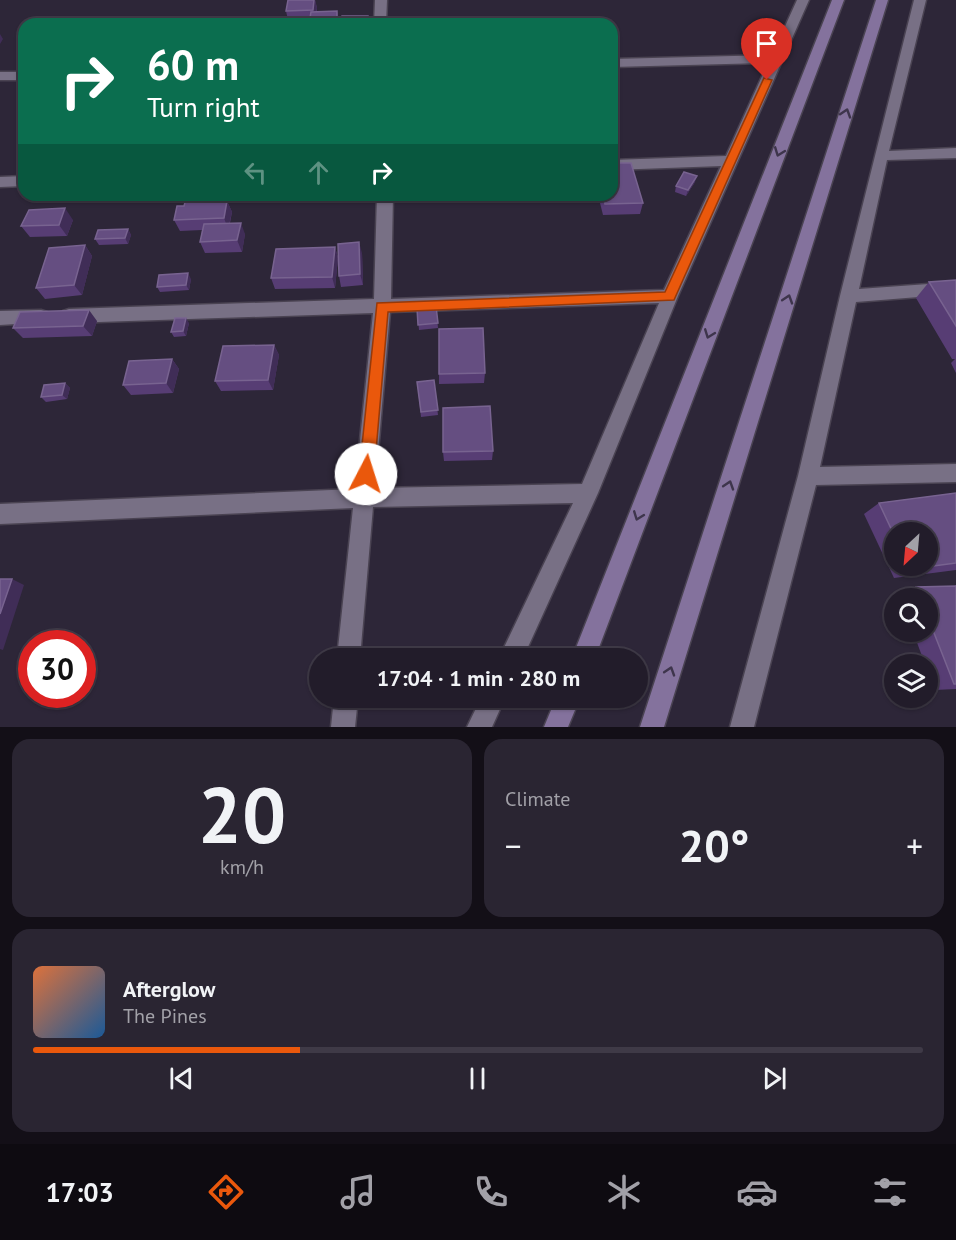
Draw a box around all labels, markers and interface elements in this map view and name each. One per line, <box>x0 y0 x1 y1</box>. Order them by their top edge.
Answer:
pin <box>741 18 792 80</box>
icon: arrive <box>750 27 783 60</box>
text: 60 m <box>147 37 239 92</box>
icon: right <box>48 42 126 120</box>
text: Turn right <box>147 90 260 124</box>
one-way arrow <box>839 108 852 119</box>
one-way arrow <box>774 146 786 157</box>
icon: left <box>239 156 272 189</box>
icon: ahead <box>302 156 335 189</box>
icon: right <box>365 156 398 189</box>
one-way arrow <box>781 294 793 305</box>
one-way arrow <box>703 328 716 339</box>
position arrow <box>334 442 398 506</box>
one-way arrow <box>722 480 734 491</box>
one-way arrow <box>633 510 645 521</box>
north arrow <box>884 522 938 576</box>
map controls <box>884 522 938 708</box>
button: search <box>884 588 938 642</box>
speed limit sign: 30 <box>18 630 96 708</box>
button: layers <box>884 654 938 708</box>
text: 17:04 · 1 min · 280 m <box>377 664 580 692</box>
one-way arrow <box>663 666 675 677</box>
text: 20 <box>198 764 286 865</box>
text: Climate <box>505 786 571 812</box>
text: 20° <box>679 816 749 874</box>
text: − <box>505 824 522 867</box>
text: + <box>906 824 923 867</box>
text: km/h <box>220 854 264 880</box>
text: Afterglow <box>123 975 215 1003</box>
text: The Pines <box>123 1003 207 1029</box>
icon: previous <box>165 1062 198 1095</box>
icon: pause <box>461 1062 494 1095</box>
icon: next <box>758 1062 791 1095</box>
icon: directions <box>205 1171 247 1213</box>
icon: music <box>337 1171 379 1213</box>
icon: phone <box>470 1171 512 1213</box>
icon: climate <box>603 1171 645 1213</box>
icon: car <box>736 1171 778 1213</box>
icon: filters <box>869 1171 911 1213</box>
text: 17:03 <box>45 1175 114 1209</box>

